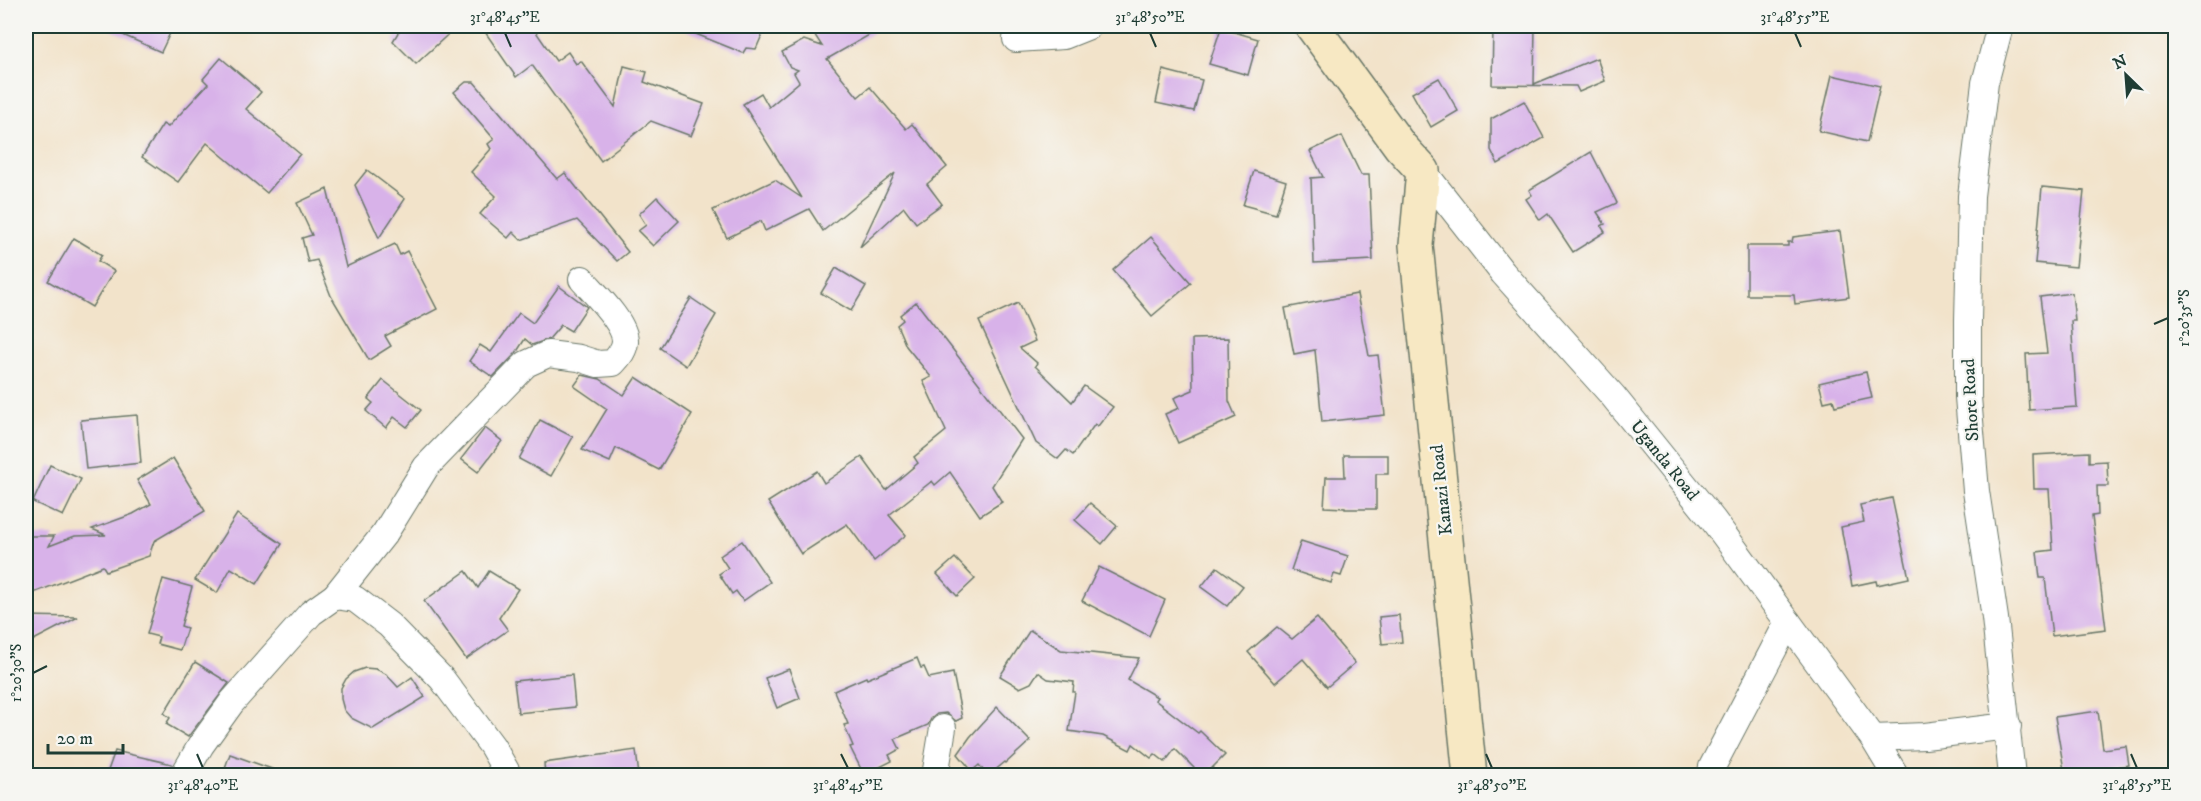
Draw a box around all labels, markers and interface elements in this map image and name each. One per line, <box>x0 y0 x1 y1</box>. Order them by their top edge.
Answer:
text: 31°48'45"E <box>470 8 540 27</box>
text: 31°48'50"E <box>1115 8 1185 27</box>
text: 31°48'55"E <box>1761 8 1830 27</box>
north arrow <box>2096 45 2156 105</box>
text: N <box>2110 50 2130 74</box>
text: 1°20'35"S <box>2175 289 2194 347</box>
street label: Shore Road <box>1958 358 1984 442</box>
street label: Uganda Road <box>1625 416 1703 505</box>
street label: Kanazi Road <box>1426 444 1458 536</box>
text: 1°20'30"S <box>7 644 26 702</box>
scale bar <box>48 717 123 755</box>
text: 20 m <box>57 728 93 750</box>
text: 31°48'40"E <box>168 776 239 795</box>
text: 31°48'45"E <box>813 776 883 795</box>
text: 31°48'50"E <box>1457 776 1527 795</box>
text: 31°48'55"E <box>2103 776 2172 795</box>

